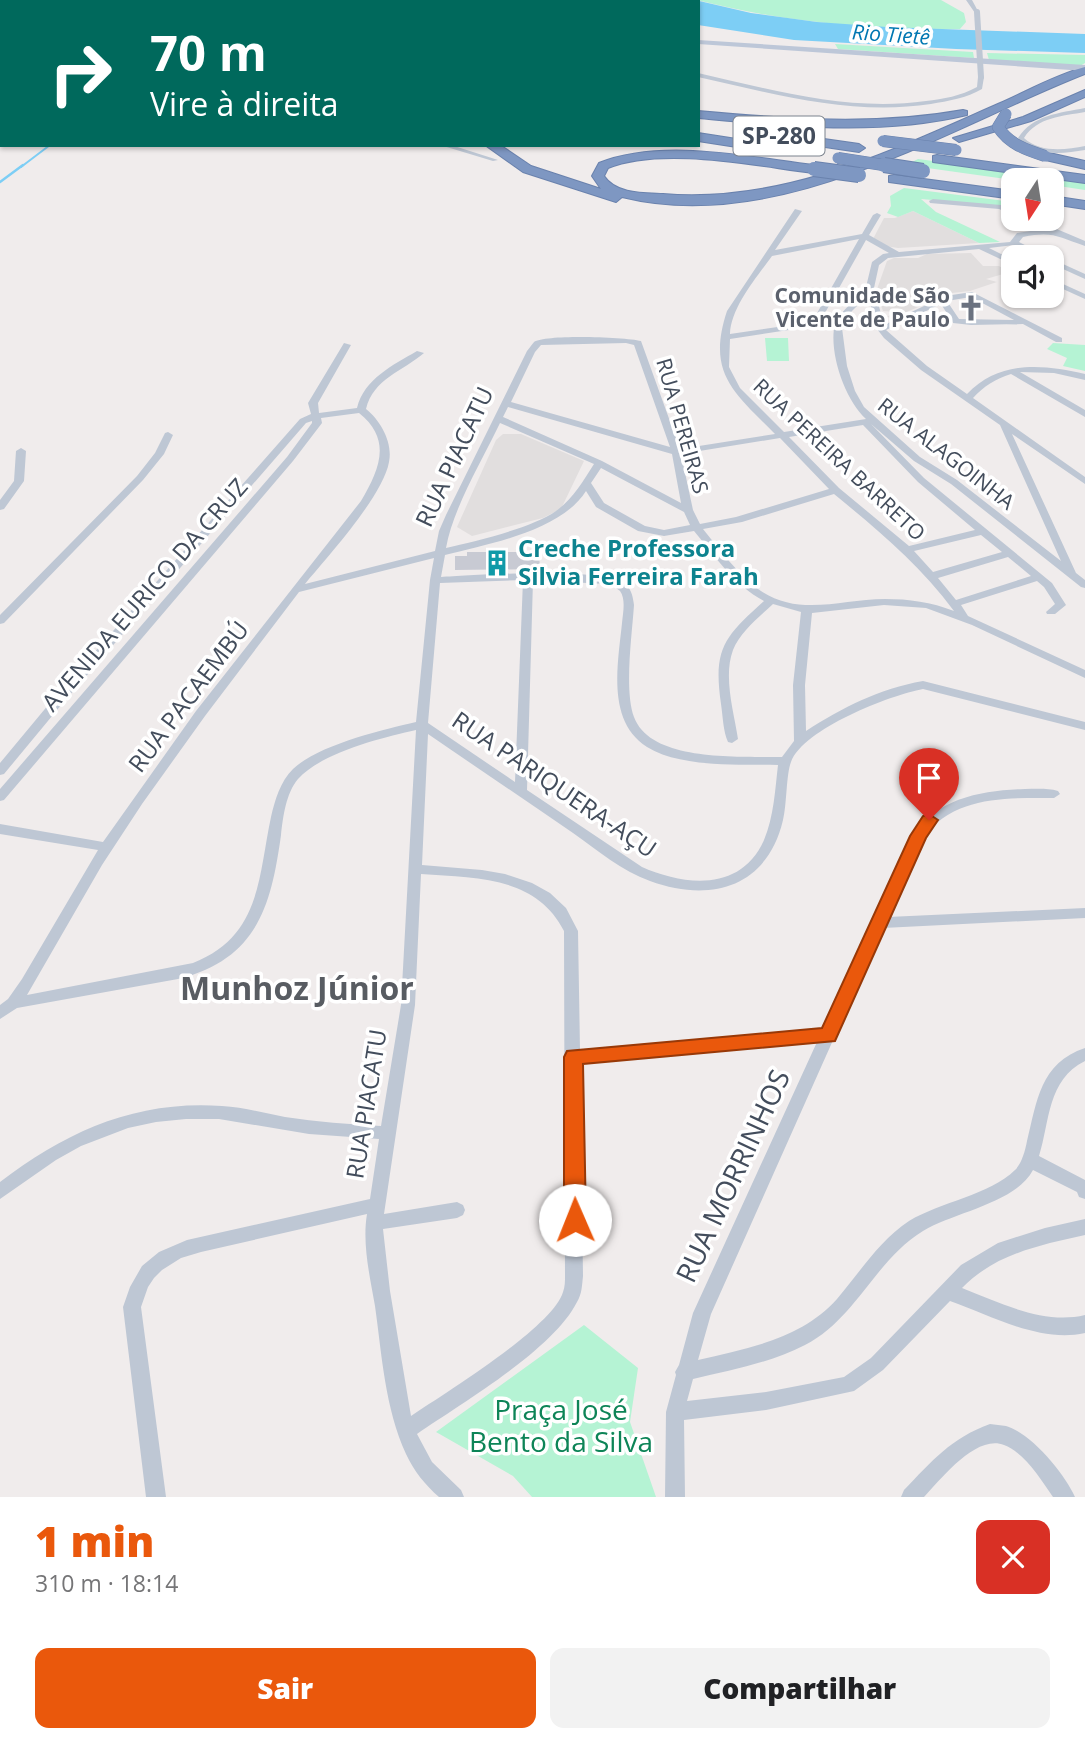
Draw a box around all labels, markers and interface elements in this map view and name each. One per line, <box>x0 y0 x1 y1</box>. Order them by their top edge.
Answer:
water label: Rio Tietê <box>851 17 931 51</box>
text: 70 m <box>150 19 267 85</box>
icon: right <box>35 28 126 119</box>
text: Vire à direita <box>150 82 339 125</box>
road number: SP-280 <box>734 116 824 155</box>
north arrow <box>1001 168 1064 231</box>
map controls <box>1001 168 1064 308</box>
button: sound <box>1001 245 1064 308</box>
place label: Comunidade São Vicente de Paulo <box>775 281 950 333</box>
church icon: Comunidade São Vicente de Paulo <box>956 293 986 323</box>
street label: RUA PEREIRAS <box>650 355 716 497</box>
street label: RUA PEREIRA BARRETO <box>748 372 932 547</box>
street label: RUA PIACATU <box>407 381 501 532</box>
street label: RUA ALAGOINHA <box>872 391 1021 516</box>
street label: AVENIDA EURICO DA CRUZ <box>33 470 254 718</box>
place label: Creche Professora Silvia Ferreira Farah <box>518 531 759 592</box>
building icon: Creche Professora Silvia Ferreira Farah <box>482 548 512 578</box>
street label: RUA PACAEMBÚ <box>120 614 256 779</box>
street label: RUA PARIQUERA-AÇU <box>446 703 663 864</box>
pin <box>899 748 959 820</box>
icon: arrive <box>910 759 948 797</box>
district label: Munhoz Júnior <box>180 966 414 1009</box>
street label: RUA PIACATU <box>337 1027 394 1181</box>
street label: RUA MORRINHOS <box>666 1063 798 1288</box>
position arrow <box>538 1183 612 1257</box>
park label: Praça José Bento da Silva <box>469 1390 653 1460</box>
text: 1 min <box>35 1512 154 1569</box>
button: close <box>976 1520 1050 1594</box>
text: 310 m · 18:14 <box>35 1567 178 1599</box>
button: Sair <box>35 1648 536 1728</box>
button: Compartilhar <box>550 1648 1050 1728</box>

